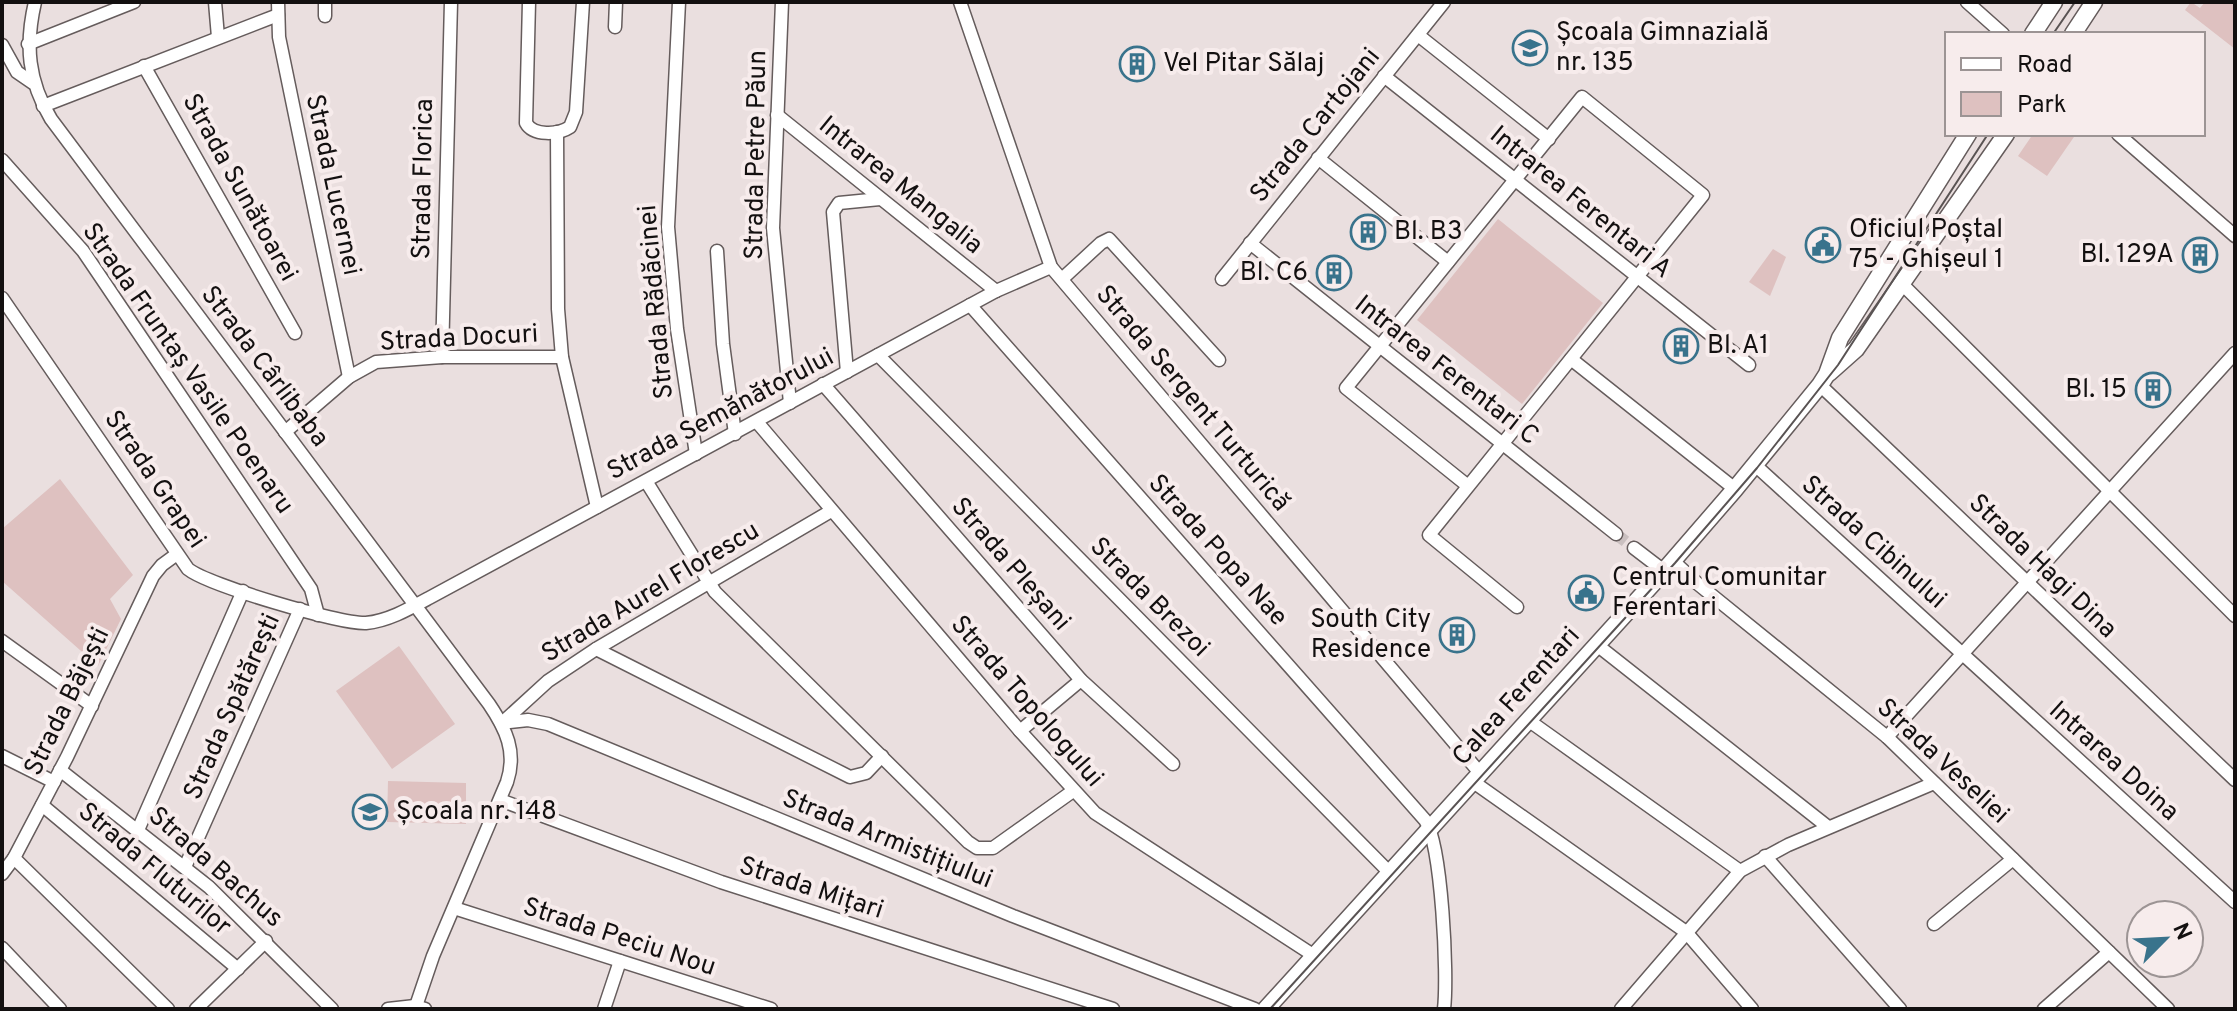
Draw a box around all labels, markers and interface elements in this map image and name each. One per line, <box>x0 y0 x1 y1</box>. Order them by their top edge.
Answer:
place label: Școala Gimnazială nr. 135 <box>1556 17 1769 80</box>
school or university icon: Școala Gimnazială nr. 135 <box>1511 29 1549 67</box>
legend <box>1945 32 2205 136</box>
street label: Strada Cartojani <box>1244 42 1388 210</box>
building icon: Vel Pitar Sălaj <box>1118 45 1156 83</box>
place label: Vel Pitar Sălaj <box>1163 48 1324 81</box>
street label: Strada Petre Păun <box>739 50 775 260</box>
text: Road <box>2017 51 2073 81</box>
street label: Strada Sunătoarei <box>174 88 304 288</box>
street label: Strada Lucernei <box>297 91 367 279</box>
text: Park <box>2017 91 2067 121</box>
street label: Strada Florica <box>406 98 442 260</box>
street label: Intrarea Mangalia <box>811 110 989 262</box>
street label: Intrarea Ferentari A <box>1482 119 1678 287</box>
street label: Strada Rădăcinei <box>632 203 682 401</box>
building icon: Bl. B3 <box>1349 213 1387 251</box>
place label: Oficiul Poștal 75 - Ghișeul 1 <box>1849 214 2004 277</box>
place label: Bl. B3 <box>1394 216 1463 249</box>
street label: Strada Fruntaș Vasile Poenaru <box>74 217 300 521</box>
public building icon: Oficiul Poștal 75 - Ghișeul 1 <box>1804 226 1842 264</box>
building icon: Bl. 129A <box>2181 236 2219 274</box>
place label: Bl. 129A <box>2080 239 2174 272</box>
building icon: Bl. C6 <box>1315 254 1353 292</box>
place label: Bl. C6 <box>1240 257 1308 290</box>
street label: Strada Sergent Turturică <box>1088 279 1296 519</box>
street label: Strada Cârlibaba <box>193 280 335 454</box>
street label: Intrarea Ferentari C <box>1347 289 1545 453</box>
street label: Strada Docuri <box>379 318 539 360</box>
building icon: Bl. A1 <box>1662 327 1700 365</box>
place label: Bl. A1 <box>1707 330 1769 363</box>
street label: Strada Semănătorului <box>602 341 840 489</box>
building icon: Bl. 15 <box>2134 371 2172 409</box>
place label: Bl. 15 <box>2065 374 2127 407</box>
street label: Strada Grapei <box>96 405 212 555</box>
street label: Strada Popa Nae <box>1140 468 1294 634</box>
street label: Strada Cibinului <box>1794 469 1952 617</box>
street label: Strada Hagi Dina <box>1961 488 2123 646</box>
street label: Strada Pleșani <box>943 491 1077 639</box>
street label: Strada Aurel Florescu <box>536 515 766 671</box>
street label: Strada Brezoi <box>1082 531 1216 665</box>
place label: Centrul Comunitar Ferentari <box>1612 562 1827 625</box>
public building icon: Centrul Comunitar Ferentari <box>1567 574 1605 612</box>
place label: South City Residence <box>1310 604 1431 667</box>
street label: Strada Spătărești <box>177 609 289 805</box>
street label: Strada Topologului <box>942 609 1110 795</box>
building icon: South City Residence <box>1438 616 1476 654</box>
street label: Calea Ferentari <box>1446 621 1588 773</box>
street label: Strada Băjești <box>18 622 118 782</box>
street label: Strada Veseliei <box>1869 692 2015 832</box>
street label: Intrarea Doina <box>2041 695 2185 829</box>
street label: Strada Armistițiului <box>777 783 997 897</box>
school or university icon: Școala nr. 148 <box>351 793 389 831</box>
street label: Strada Fluturilor <box>71 796 237 944</box>
place label: Școala nr. 148 <box>396 796 557 829</box>
street label: Strada Bachus <box>141 800 289 936</box>
street label: Strada Mițari <box>735 850 887 928</box>
street label: Strada Peciu Nou <box>518 891 720 985</box>
north arrow <box>2125 899 2205 979</box>
text: N <box>2165 919 2197 945</box>

